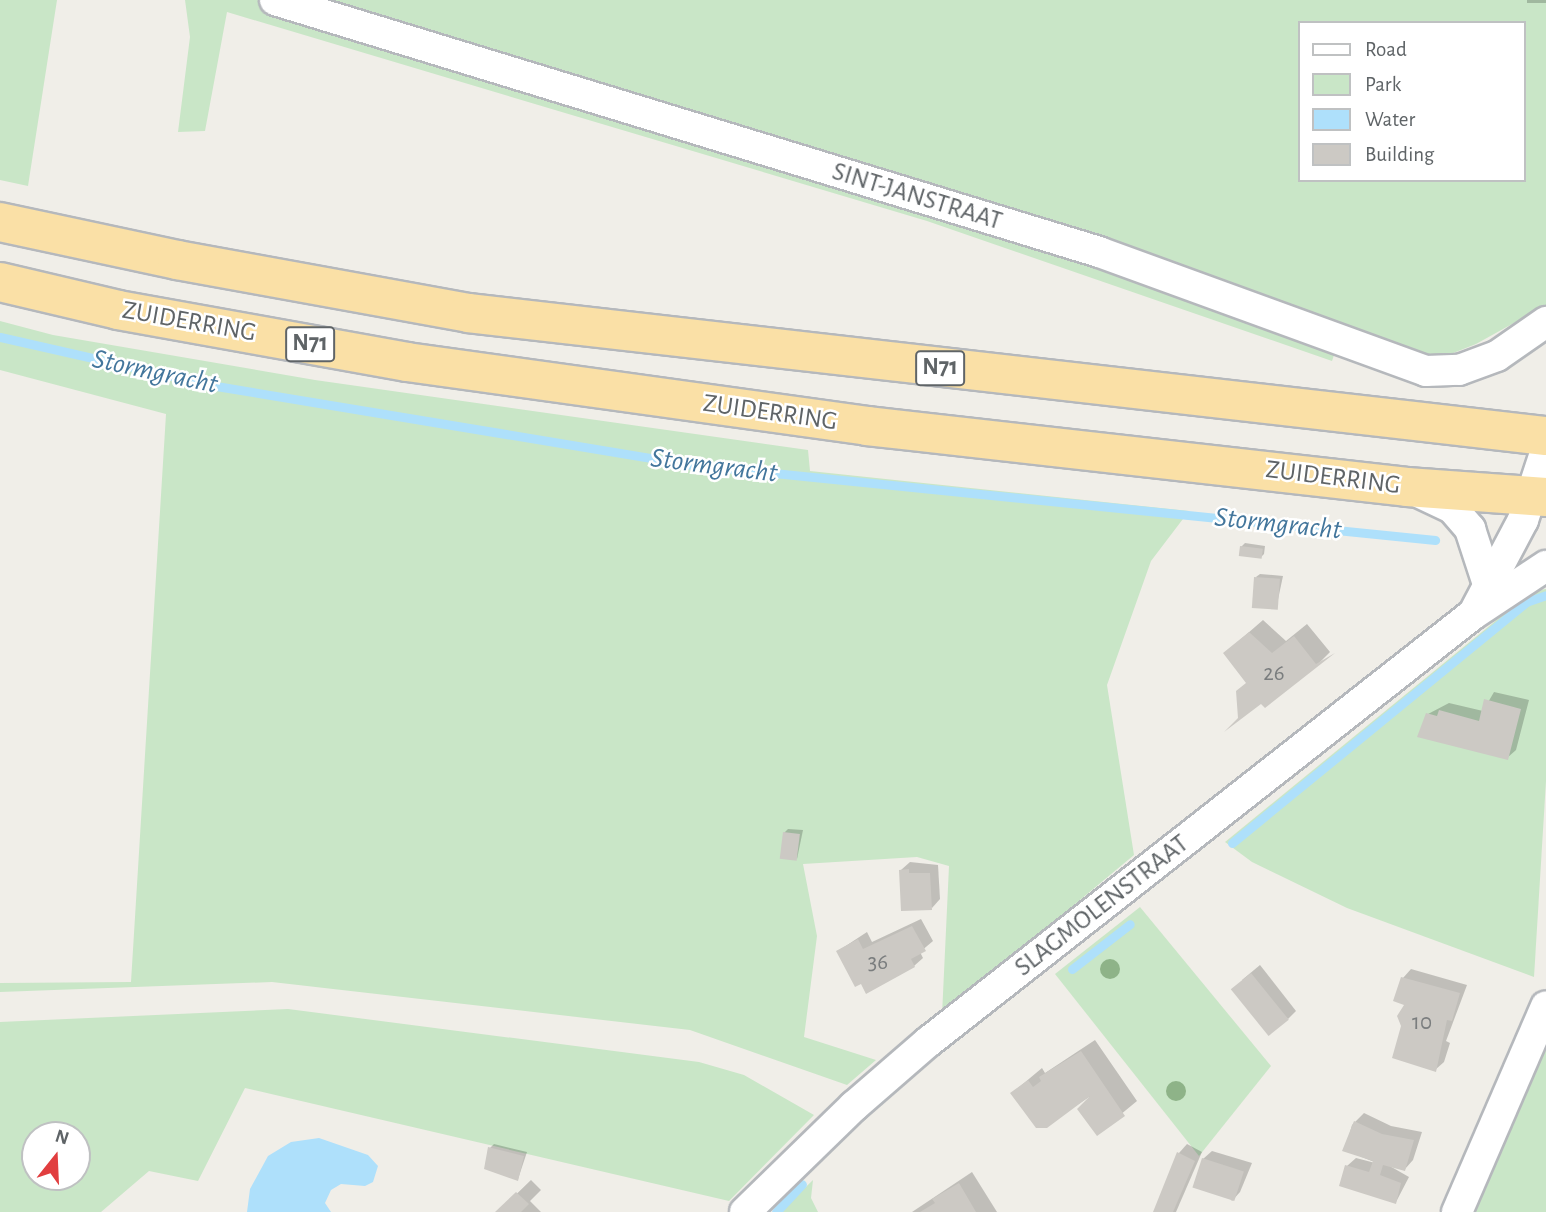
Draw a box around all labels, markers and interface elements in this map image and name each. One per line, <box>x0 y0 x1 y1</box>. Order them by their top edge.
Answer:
legend <box>1298 21 1525 182</box>
text: Road <box>1365 39 1407 60</box>
text: Park <box>1365 74 1401 95</box>
text: Water <box>1365 109 1415 130</box>
text: Building <box>1365 144 1434 165</box>
street label: SINT-JANSTRAAT <box>828 156 1006 238</box>
street label: ZUIDERRING <box>120 295 258 349</box>
road number: N71 <box>284 324 336 365</box>
water label: Stormgracht <box>89 342 221 402</box>
road number: N71 <box>914 348 966 388</box>
street label: ZUIDERRING <box>701 388 839 438</box>
water label: Stormgracht <box>649 442 779 490</box>
street label: ZUIDERRING <box>1264 454 1402 502</box>
water label: Stormgracht <box>1213 501 1343 547</box>
house number: 26 <box>1263 660 1285 688</box>
street label: SLAGMOLENSTRAAT <box>1009 828 1195 984</box>
house number: 36 <box>868 949 888 977</box>
house number: 10 <box>1412 1009 1432 1037</box>
north arrow <box>21 1121 91 1191</box>
text: N <box>53 1126 71 1149</box>

